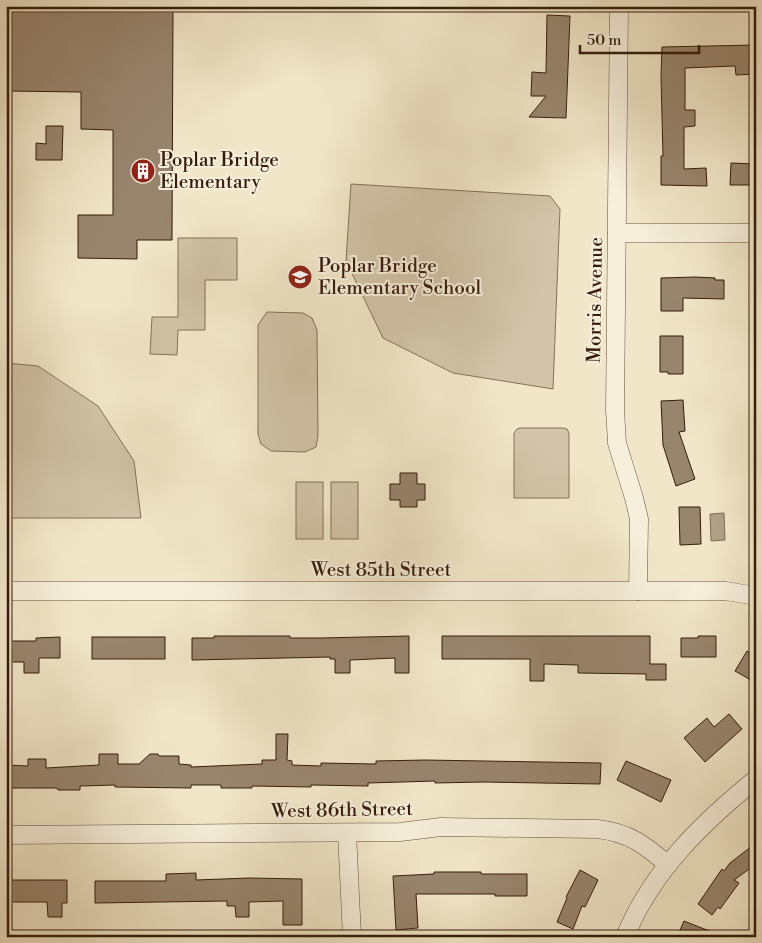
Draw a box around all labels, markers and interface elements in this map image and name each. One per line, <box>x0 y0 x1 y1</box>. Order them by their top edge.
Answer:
scale bar <box>580 22 698 54</box>
text: 50 m <box>587 31 621 50</box>
place label: Poplar Bridge Elementary <box>160 148 279 194</box>
building icon: Poplar Bridge Elementary <box>130 158 156 184</box>
street label: Morris Avenue <box>582 237 608 363</box>
place label: Poplar Bridge Elementary School <box>318 254 482 300</box>
school or university icon: Poplar Bridge Elementary School <box>287 264 313 290</box>
street label: West 85th Street <box>310 558 452 582</box>
street label: West 86th Street <box>270 797 413 823</box>

